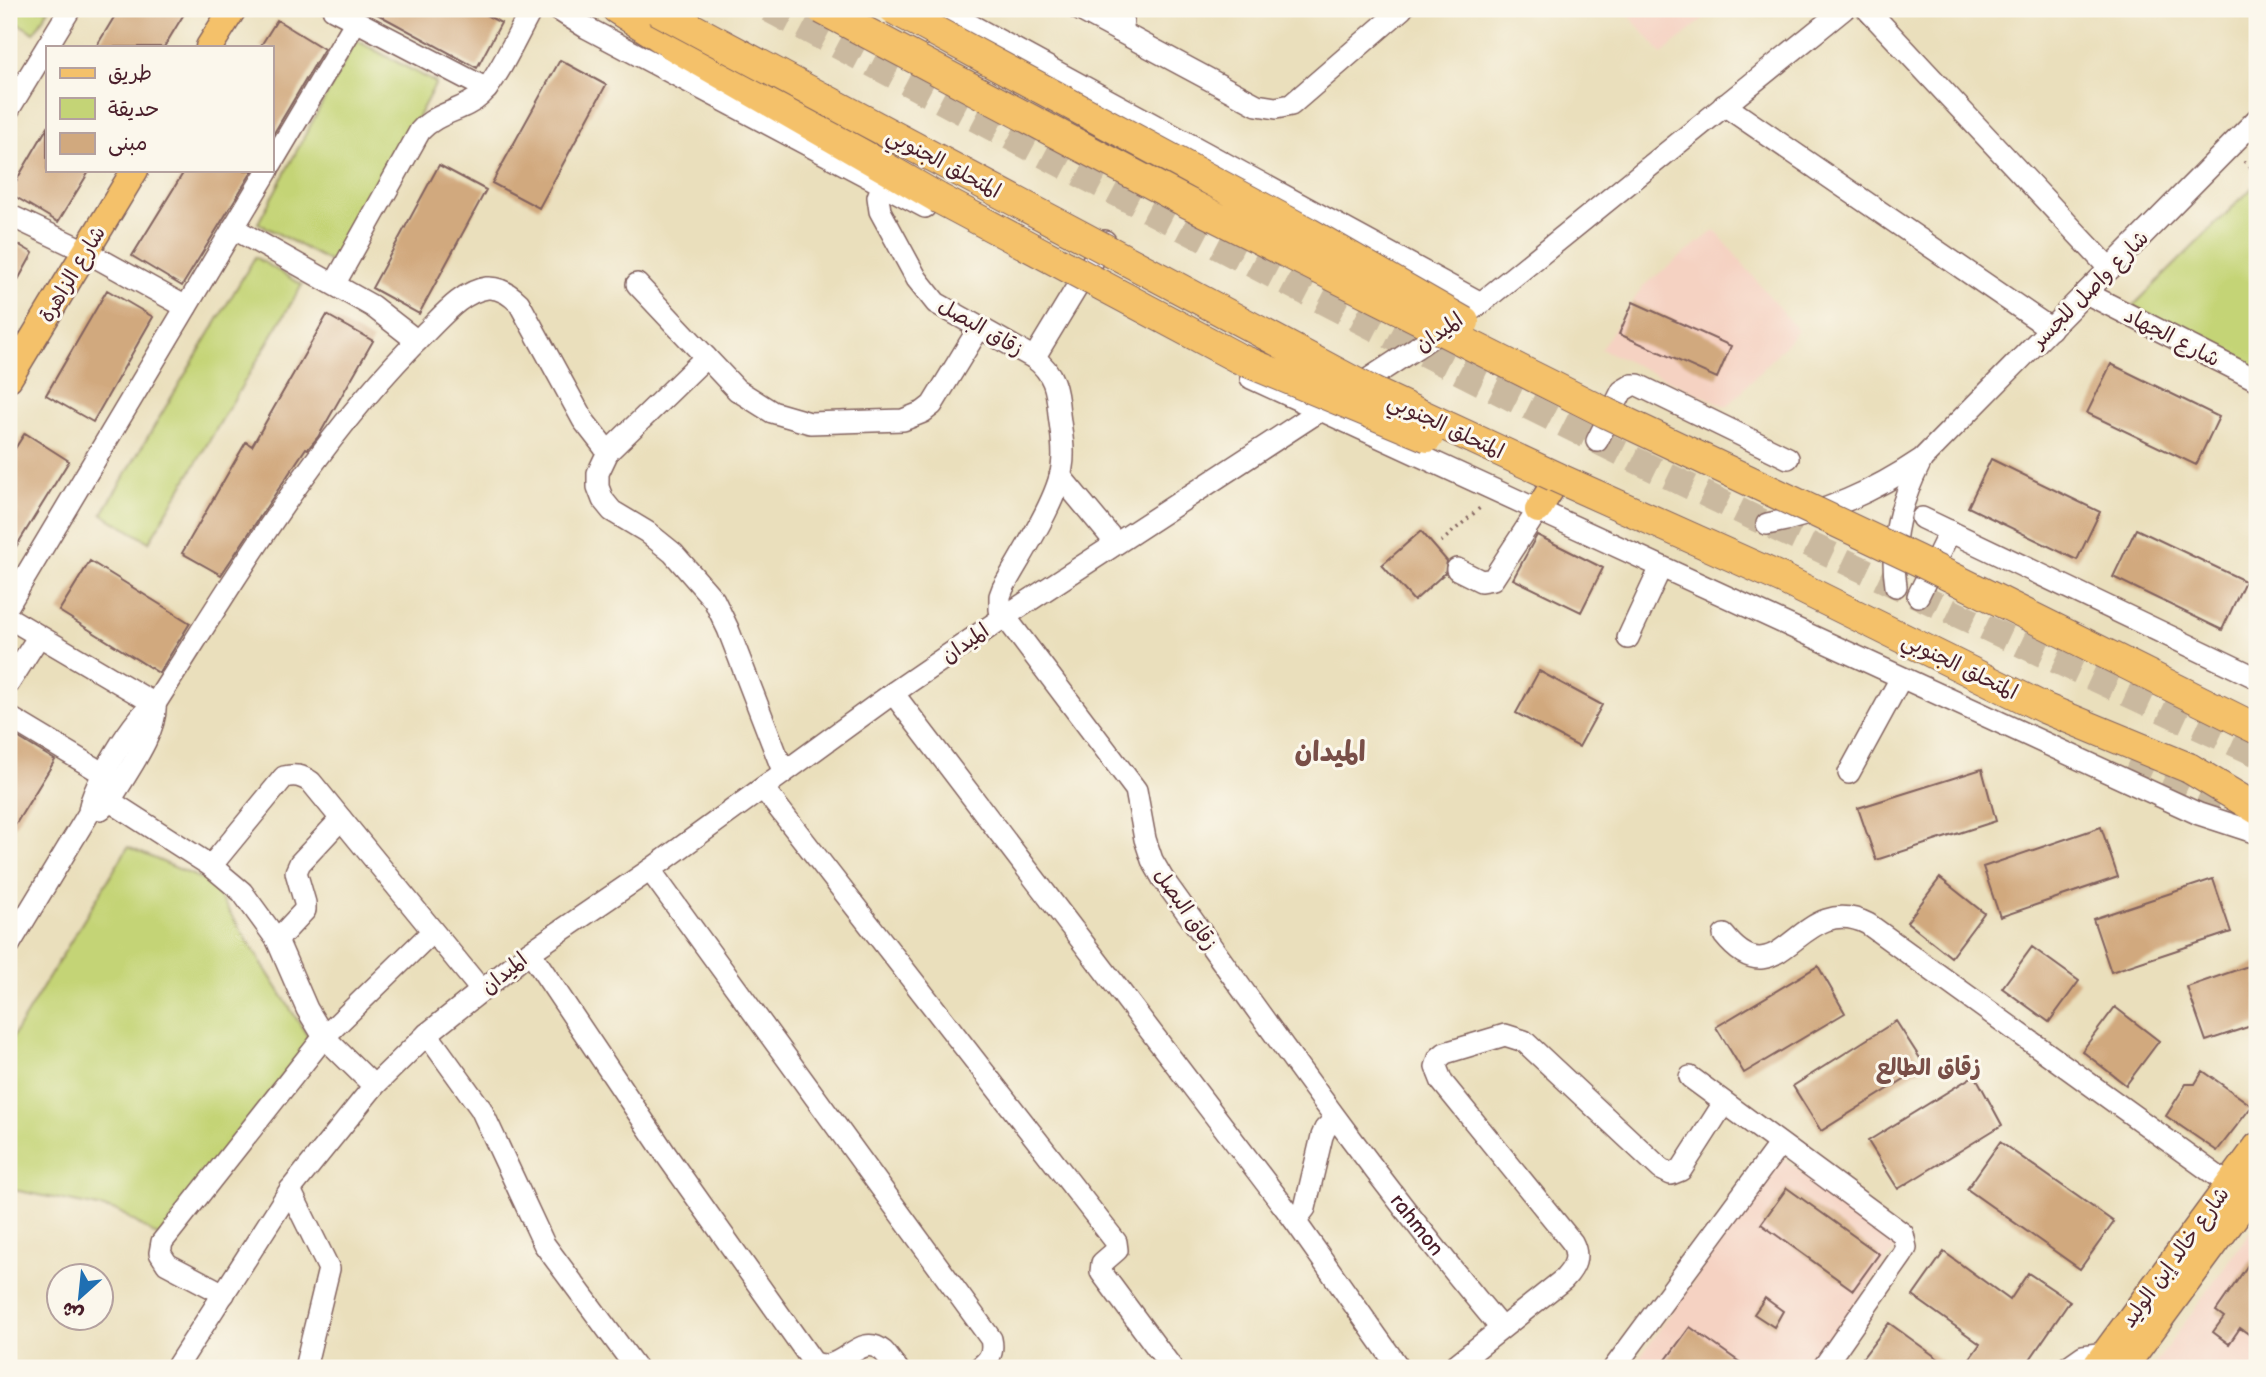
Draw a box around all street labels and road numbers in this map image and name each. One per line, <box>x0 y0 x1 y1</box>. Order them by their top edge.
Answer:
street label: المتحلق الجنوبي <box>880 123 1005 209</box>
street label: شارع الزاهرة <box>34 222 113 328</box>
street label: شارع واصل للجسر <box>2025 226 2156 356</box>
street label: زقاق البصل <box>934 293 1028 362</box>
street label: شارع الجهاد <box>2119 303 2224 374</box>
street label: الميدان <box>1411 307 1468 358</box>
street label: المتحلق الجنوبي <box>1381 389 1508 470</box>
street label: الميدان <box>937 618 994 669</box>
street label: المتحلق الجنوبي <box>1895 628 2022 711</box>
street label: زقاق البصل <box>1148 864 1223 955</box>
street label: الميدان <box>476 947 533 1000</box>
street label: شارع خالد إبن الوليد <box>2116 1182 2236 1334</box>
street label: rahmon <box>1385 1189 1449 1261</box>

